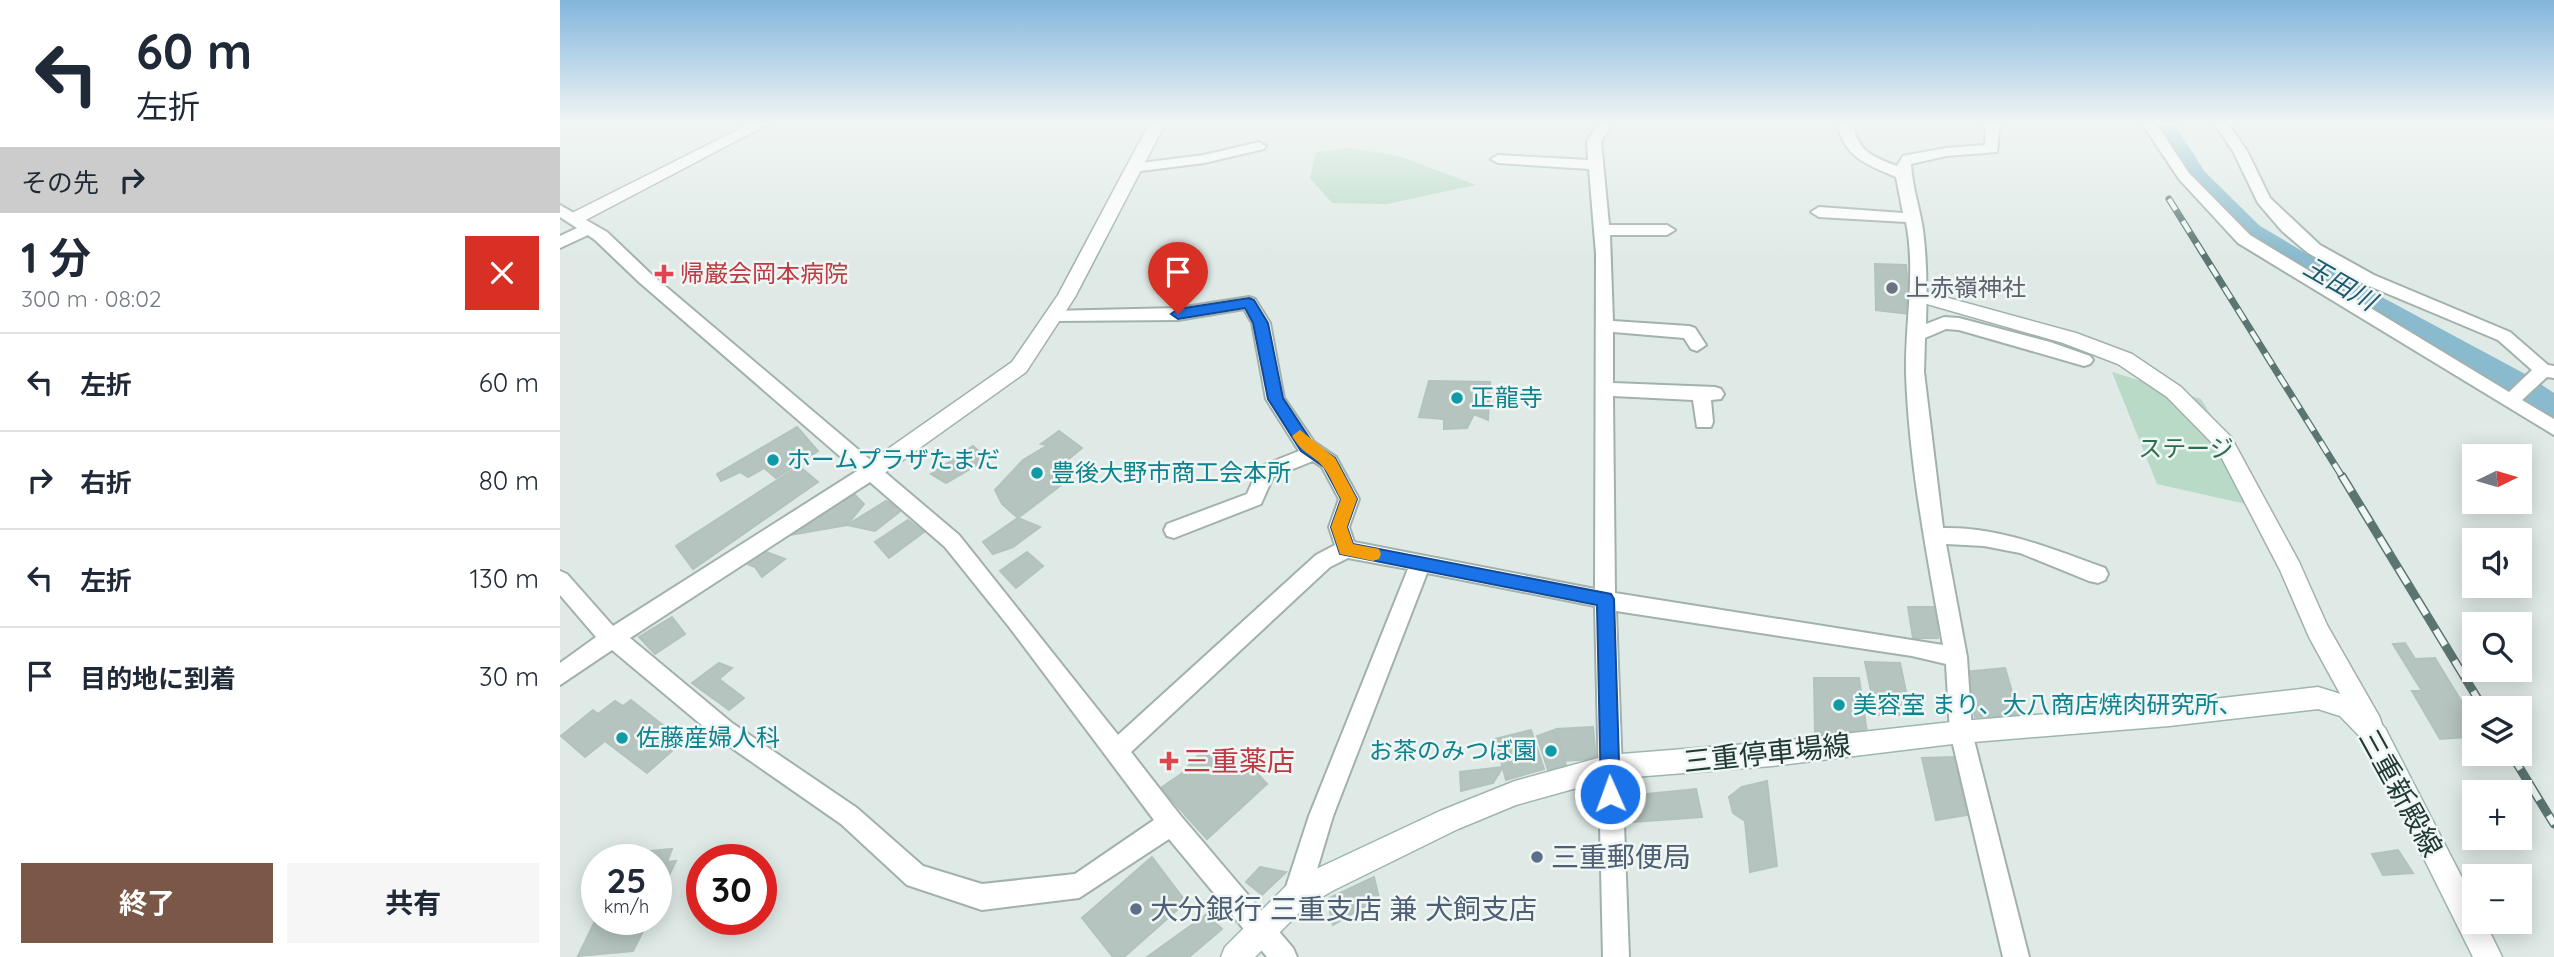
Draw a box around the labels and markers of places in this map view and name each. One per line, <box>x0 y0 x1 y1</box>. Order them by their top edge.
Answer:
pin <box>1148 242 1208 314</box>
place label: 帰巌会岡本病院 <box>680 258 848 288</box>
marker: 帰巌会岡本病院 <box>654 264 674 284</box>
place label: 上赤嶺神社 <box>1906 272 2026 302</box>
marker: 上赤嶺神社 <box>1884 280 1900 296</box>
place label: 正龍寺 <box>1471 382 1543 412</box>
marker: 正龍寺 <box>1449 390 1465 406</box>
place label: ホームプラザたまだ <box>787 444 1000 474</box>
marker: ホームプラザたまだ <box>765 452 781 468</box>
place label: 豊後大野市商工会本所 <box>1051 457 1291 487</box>
marker: 豊後大野市商工会本所 <box>1029 465 1045 481</box>
place label: 美容室 まり、大八商店焼肉研究所、 <box>1853 689 2243 719</box>
marker: 美容室 まり、大八商店焼肉研究所、 <box>1831 697 1847 713</box>
place label: 佐藤産婦人科 <box>636 722 780 752</box>
marker: 佐藤産婦人科 <box>614 730 630 746</box>
place label: お茶のみつば園 <box>1369 735 1537 765</box>
place label: 三重薬店 <box>1183 743 1295 778</box>
marker: お茶のみつば園 <box>1543 743 1559 759</box>
marker: 三重薬店 <box>1161 753 1177 769</box>
place label: 三重郵便局 <box>1551 839 1691 874</box>
marker: 三重郵便局 <box>1529 849 1545 865</box>
place label: 大分銀行 三重支店 兼 犬飼支店 <box>1150 891 1537 926</box>
marker: 大分銀行 三重支店 兼 犬飼支店 <box>1128 901 1144 917</box>

